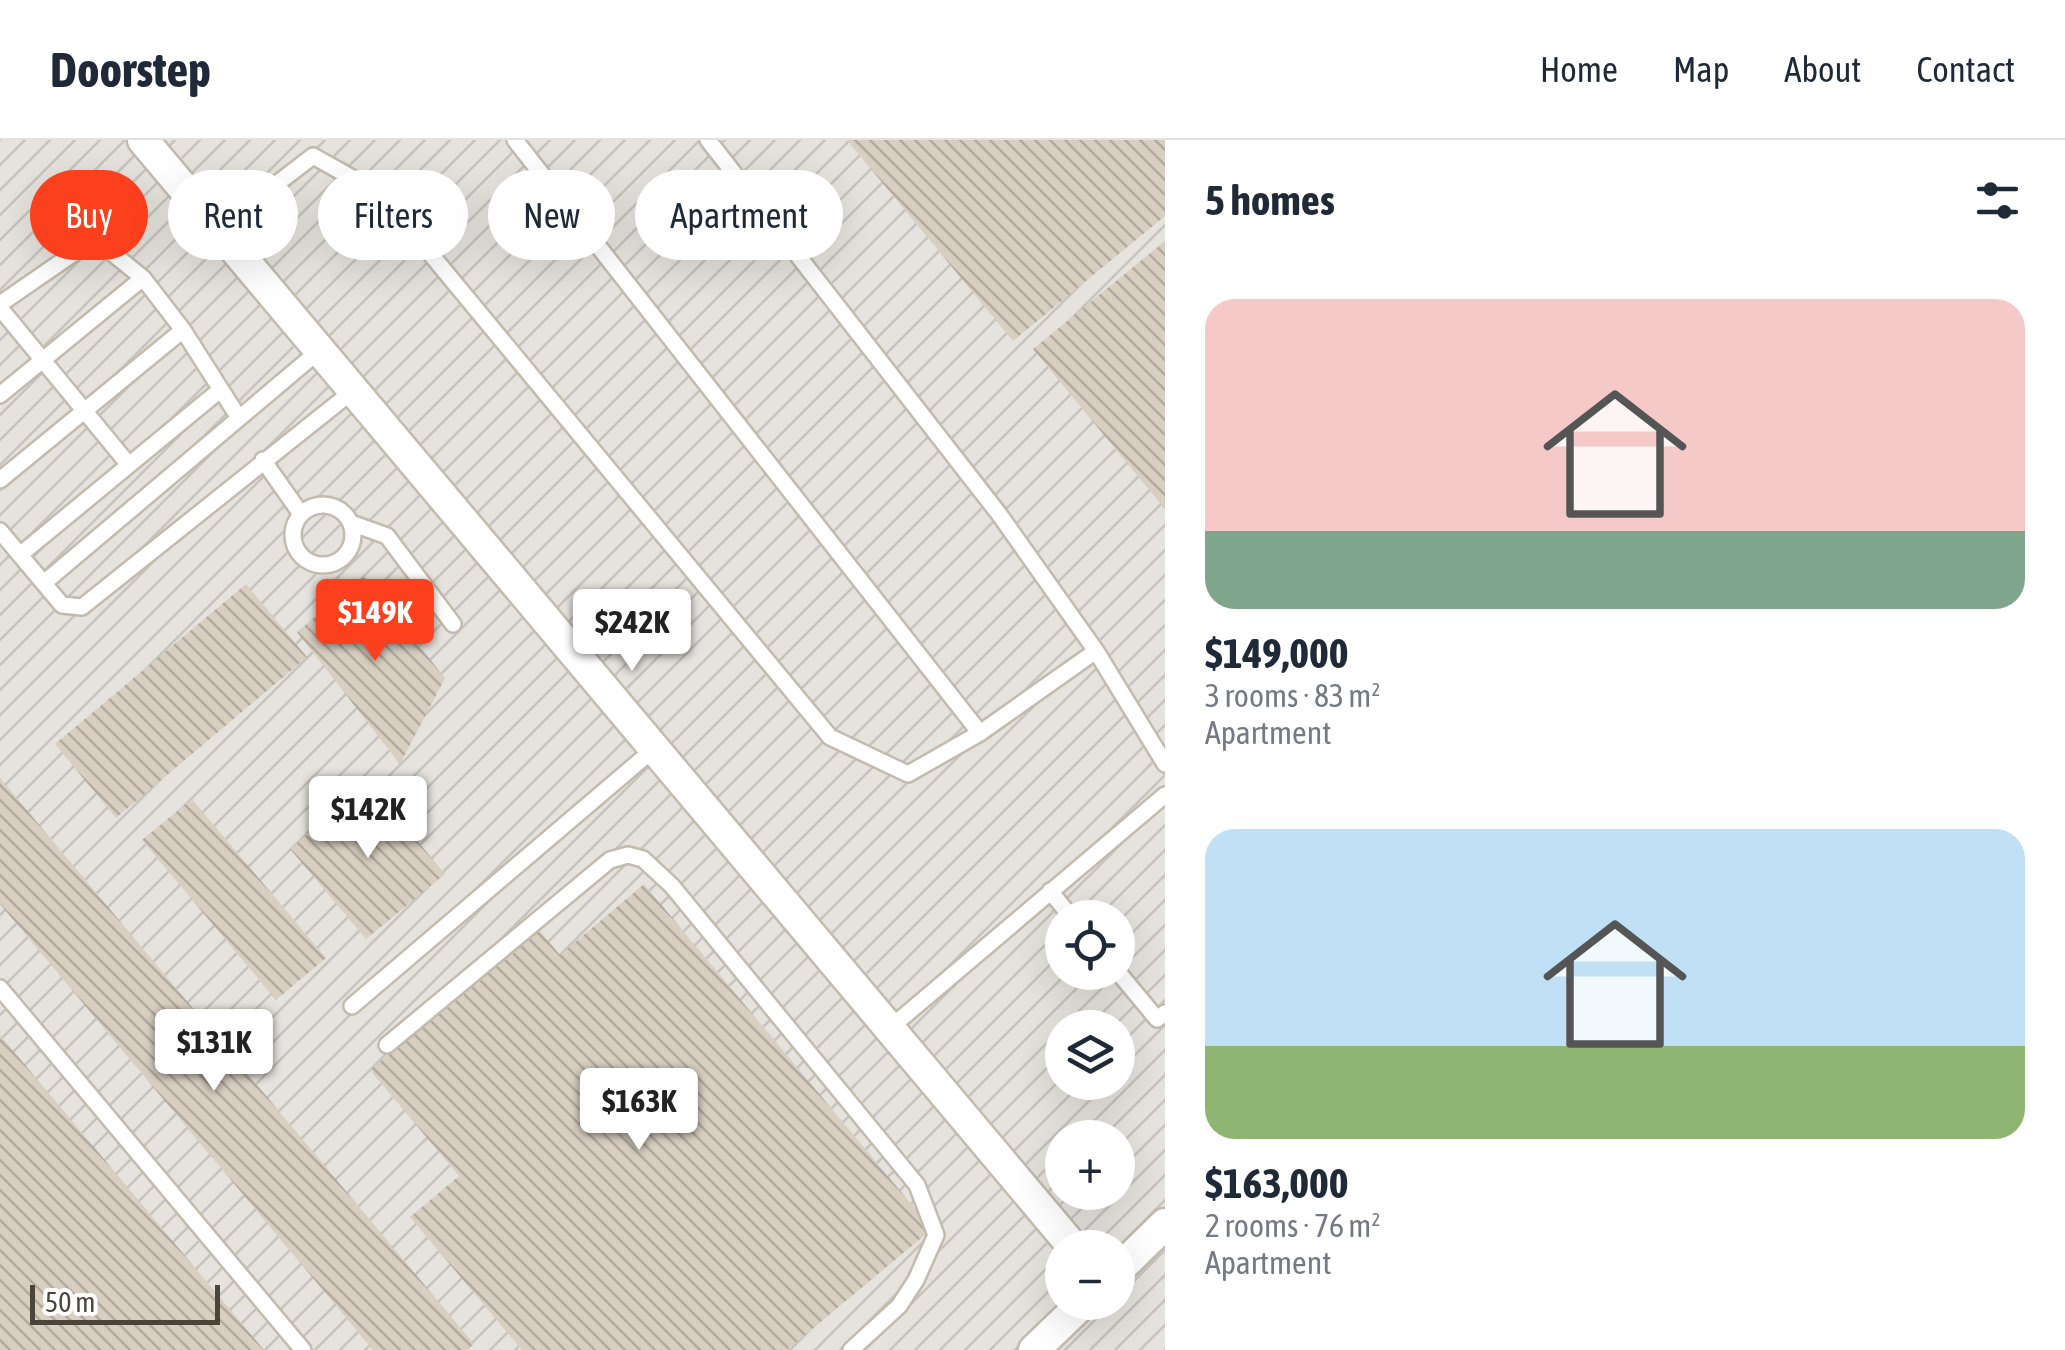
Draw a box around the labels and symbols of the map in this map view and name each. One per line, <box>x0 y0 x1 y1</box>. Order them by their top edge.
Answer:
pin: $149K <box>305 579 445 664</box>
pin: $242K <box>562 589 702 674</box>
pin: $142K <box>298 776 438 861</box>
pin: $131K <box>144 1009 284 1094</box>
pin: $163K <box>569 1068 709 1153</box>
scale bar <box>30 1280 220 1324</box>

